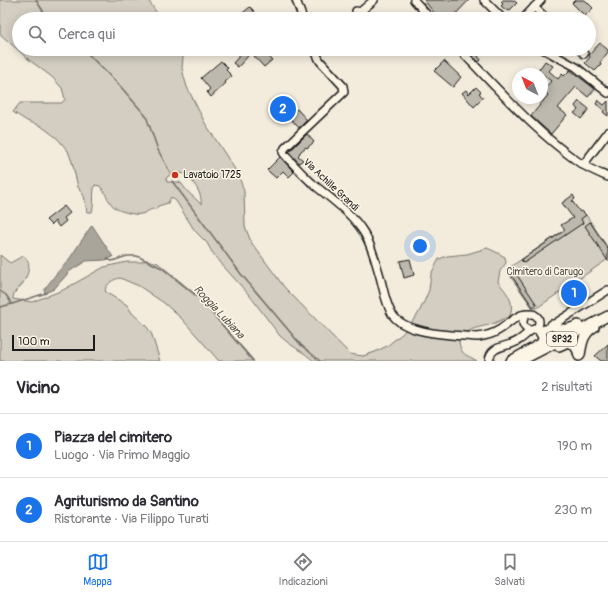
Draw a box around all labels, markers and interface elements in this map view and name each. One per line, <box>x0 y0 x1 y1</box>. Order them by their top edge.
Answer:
search box <box>12 12 596 56</box>
icon: search <box>26 23 48 45</box>
text: Cerca qui <box>58 25 115 44</box>
north arrow <box>512 68 548 104</box>
pin: 2 <box>270 94 296 124</box>
street label: Via Achille Grandi <box>301 156 361 214</box>
place label: Lavatoio 1725 <box>183 169 241 181</box>
marker: Lavatoio 1725 <box>170 170 180 180</box>
your location <box>410 236 430 256</box>
park label: Cimitero di Carugo <box>507 266 584 278</box>
pin: 1 <box>561 278 587 308</box>
water label: Roggia Lubiana <box>191 283 248 342</box>
road number: SP32 <box>547 332 577 346</box>
scale bar <box>12 333 95 352</box>
text: 100 m <box>18 335 49 348</box>
text: Vicino <box>16 377 60 398</box>
text: 2 risultati <box>541 379 592 395</box>
text: Piazza del cimitero <box>54 428 172 447</box>
text: 1 <box>26 438 32 454</box>
text: 190 m <box>557 438 592 454</box>
text: Luogo · Via Primo Maggio <box>54 447 190 463</box>
text: Agriturismo da Santino <box>54 492 199 511</box>
text: 2 <box>25 502 33 518</box>
text: 230 m <box>555 502 592 518</box>
text: Ristorante · Via Filippo Turati <box>54 511 209 527</box>
tab: Mappa <box>83 551 112 588</box>
tab: Indicazioni <box>279 551 328 588</box>
tab: Salvati <box>494 551 525 588</box>

